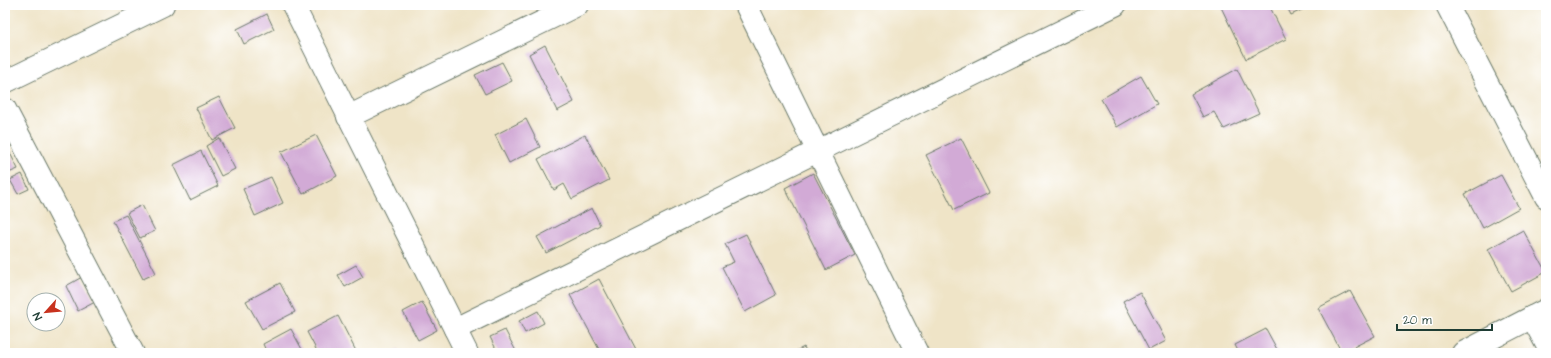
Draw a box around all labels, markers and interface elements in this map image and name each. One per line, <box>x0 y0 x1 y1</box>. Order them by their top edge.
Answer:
north arrow <box>26 292 66 332</box>
scale bar <box>1397 306 1492 332</box>
text: N <box>29 310 46 323</box>
text: 20 m <box>1403 312 1432 329</box>

